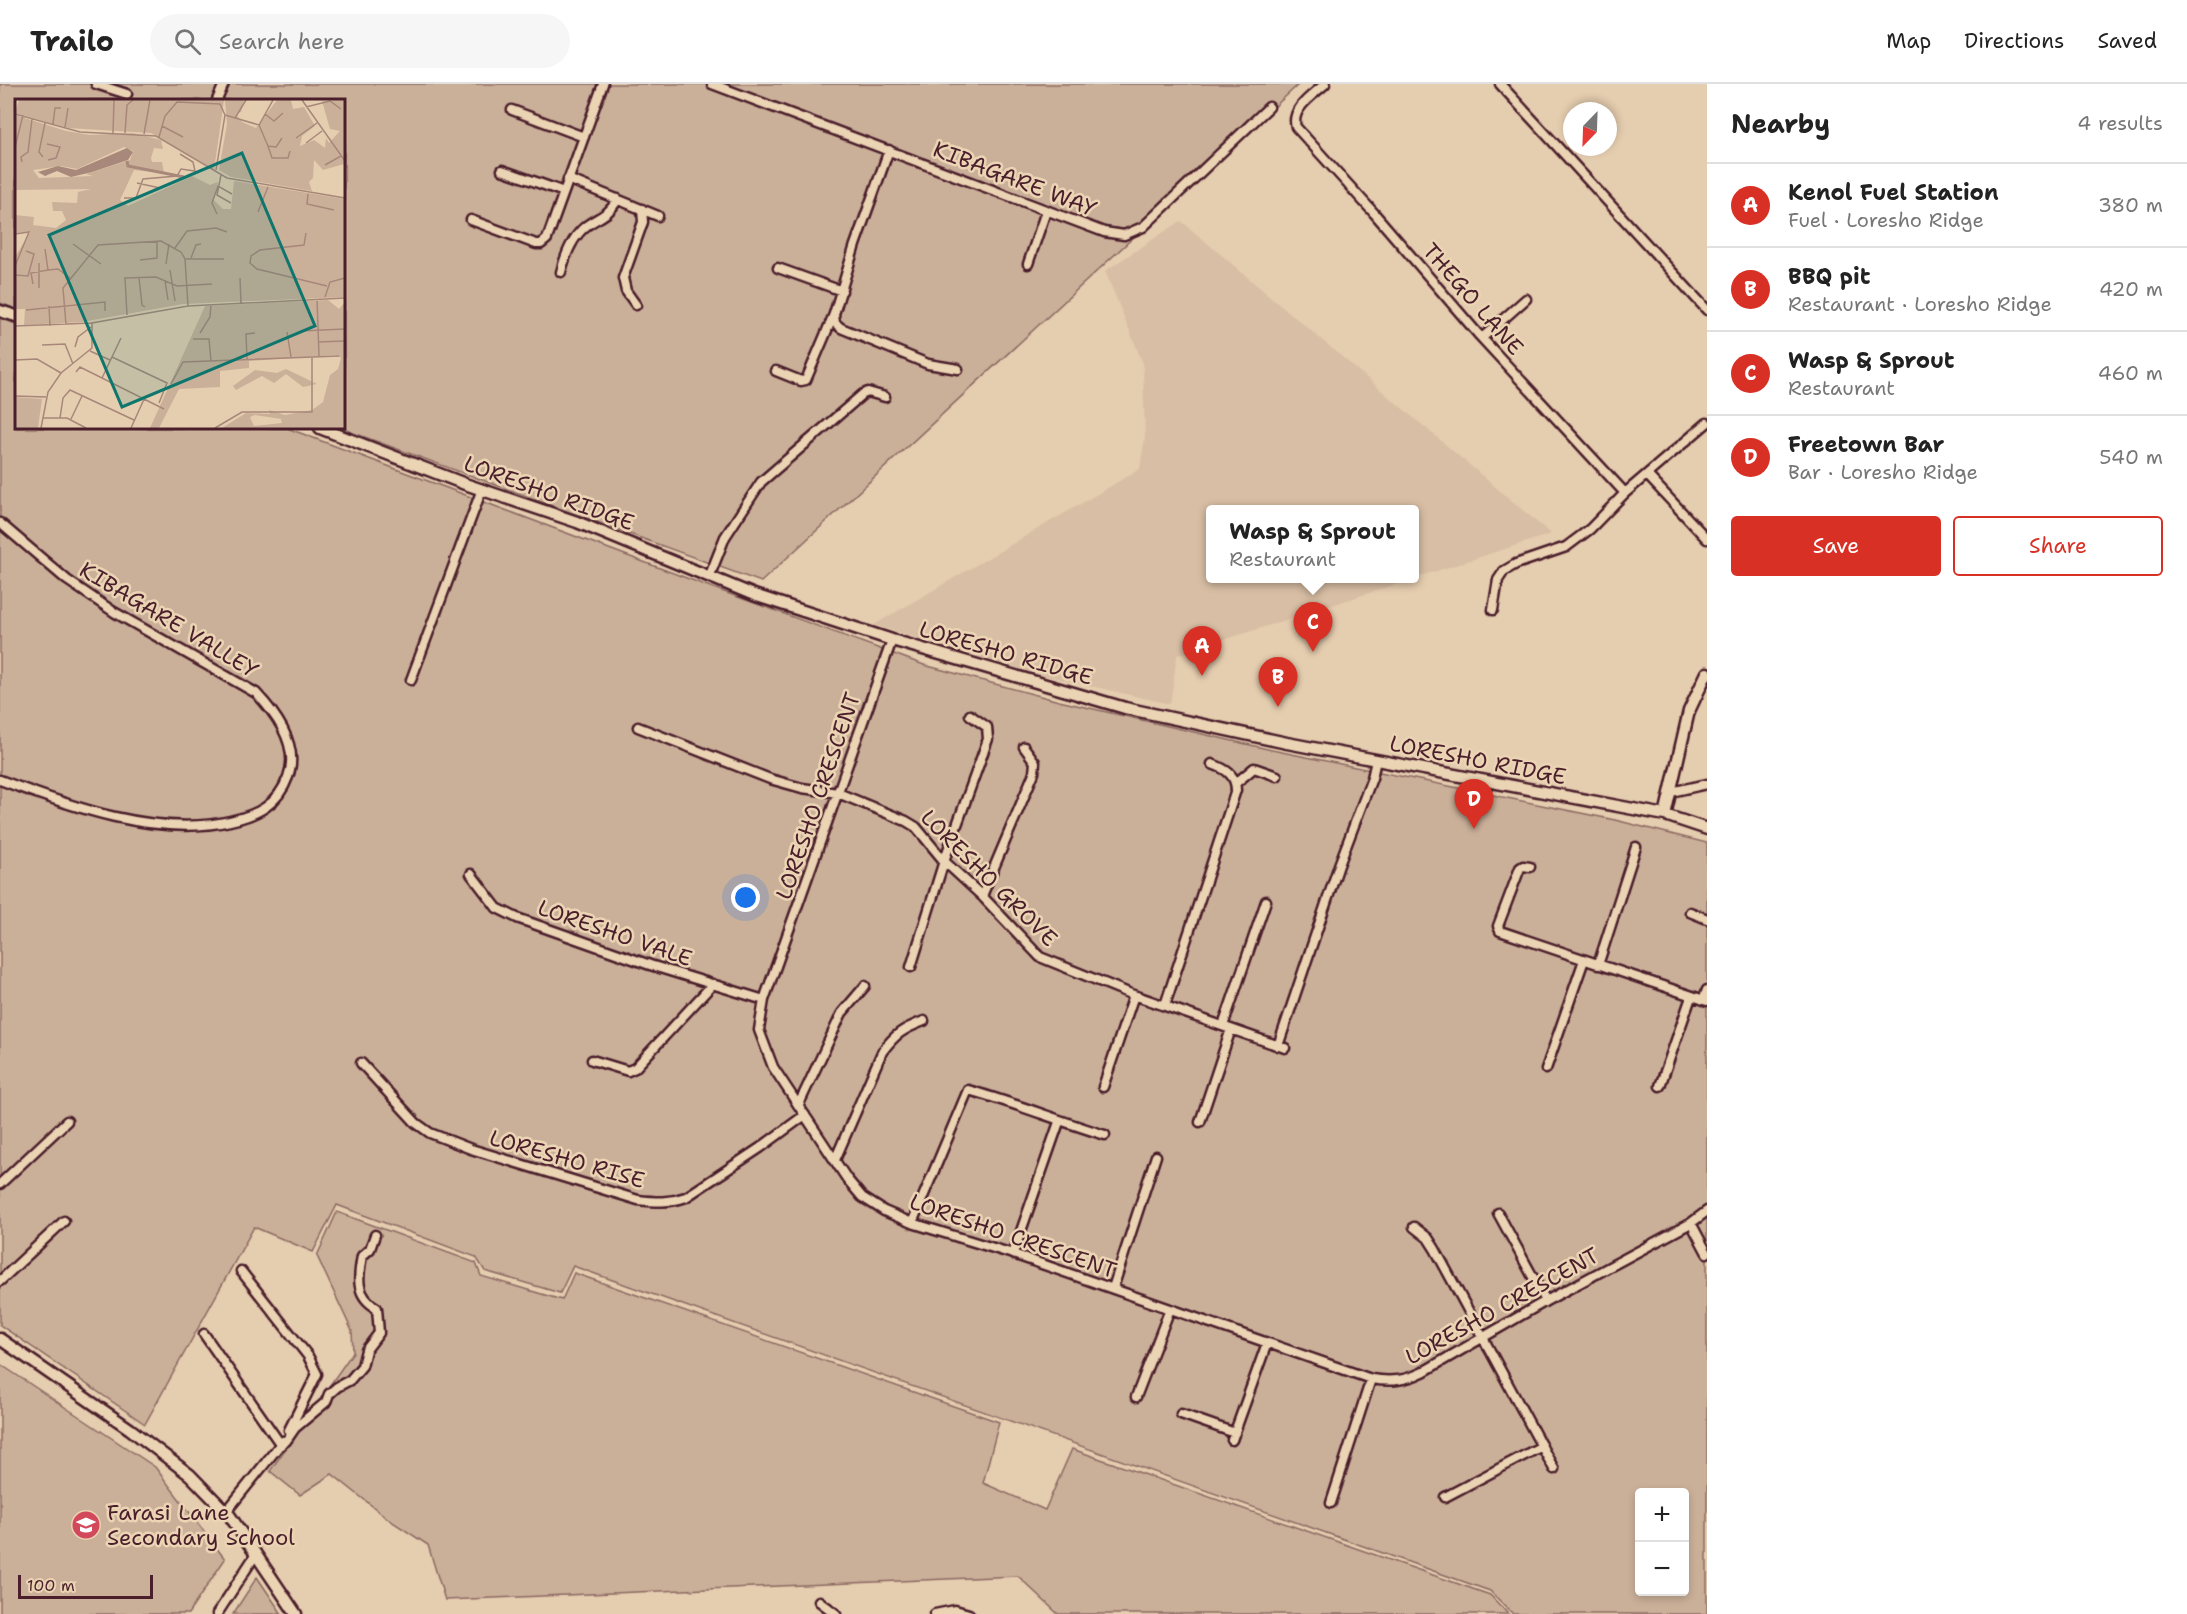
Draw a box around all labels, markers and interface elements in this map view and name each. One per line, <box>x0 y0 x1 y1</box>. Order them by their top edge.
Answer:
search box <box>150 14 570 68</box>
text: Trailo <box>30 22 114 60</box>
icon: search <box>171 25 204 58</box>
text: Search here <box>219 27 345 56</box>
text: Map <box>1886 27 1931 55</box>
text: Directions <box>1964 27 2064 55</box>
text: Saved <box>2097 27 2157 55</box>
inset map <box>15 99 345 429</box>
north arrow <box>1563 102 1617 156</box>
text: Nearby <box>1731 106 1830 141</box>
text: 4 results <box>2077 110 2163 136</box>
street label: KIBAGARE WAY <box>929 134 1101 224</box>
text: Kenol Fuel Station <box>1788 178 1999 207</box>
text: A <box>1743 192 1758 218</box>
text: 380 m <box>2098 192 2163 218</box>
text: Fuel · Loresho Ridge <box>1788 207 1984 233</box>
street label: THEGO LANE <box>1416 237 1530 361</box>
text: BBQ pit <box>1788 262 1870 291</box>
text: B <box>1744 276 1757 302</box>
text: 420 m <box>2099 276 2163 302</box>
text: Restaurant · Loresho Ridge <box>1788 291 2052 317</box>
text: Wasp & Sprout <box>1788 346 1954 375</box>
text: C <box>1744 360 1757 386</box>
text: 460 m <box>2098 360 2163 386</box>
text: Restaurant <box>1788 375 1895 401</box>
text: Freetown Bar <box>1788 430 1944 459</box>
text: D <box>1743 444 1758 470</box>
text: 540 m <box>2099 444 2163 470</box>
street label: LORESHO RIDGE <box>460 449 638 537</box>
text: Bar · Loresho Ridge <box>1788 459 1978 485</box>
popup <box>1206 505 1419 583</box>
button: Save <box>1731 516 1941 576</box>
button: Share <box>1953 516 2163 576</box>
text: Wasp & Sprout <box>1229 517 1396 546</box>
text: Restaurant <box>1229 546 1336 572</box>
street label: KIBAGARE VALLEY <box>74 555 264 685</box>
pin: C <box>1294 602 1332 652</box>
street label: LORESHO RIDGE <box>916 614 1096 692</box>
pin: A <box>1182 626 1222 676</box>
pin: B <box>1258 658 1298 707</box>
street label: LORESHO CRESCENT <box>769 688 867 903</box>
street label: LORESHO RIDGE <box>1387 729 1569 791</box>
pin: D <box>1454 780 1494 829</box>
street label: LORESHO GROVE <box>914 803 1064 953</box>
your location <box>731 883 760 912</box>
street label: LORESHO VALE <box>534 893 696 973</box>
street label: LORESHO RISE <box>486 1123 648 1195</box>
street label: LORESHO CRESCENT <box>906 1187 1121 1285</box>
street label: LORESHO CRESCENT <box>1400 1240 1604 1371</box>
map controls <box>1635 1488 1689 1596</box>
button: + <box>1635 1488 1689 1542</box>
place label: Farasi Lane Secondary School <box>107 1498 295 1552</box>
school or university icon: Farasi Lane Secondary School <box>70 1509 102 1541</box>
button: − <box>1635 1542 1689 1596</box>
scale bar <box>18 1572 153 1600</box>
text: 100 m <box>27 1575 75 1596</box>

